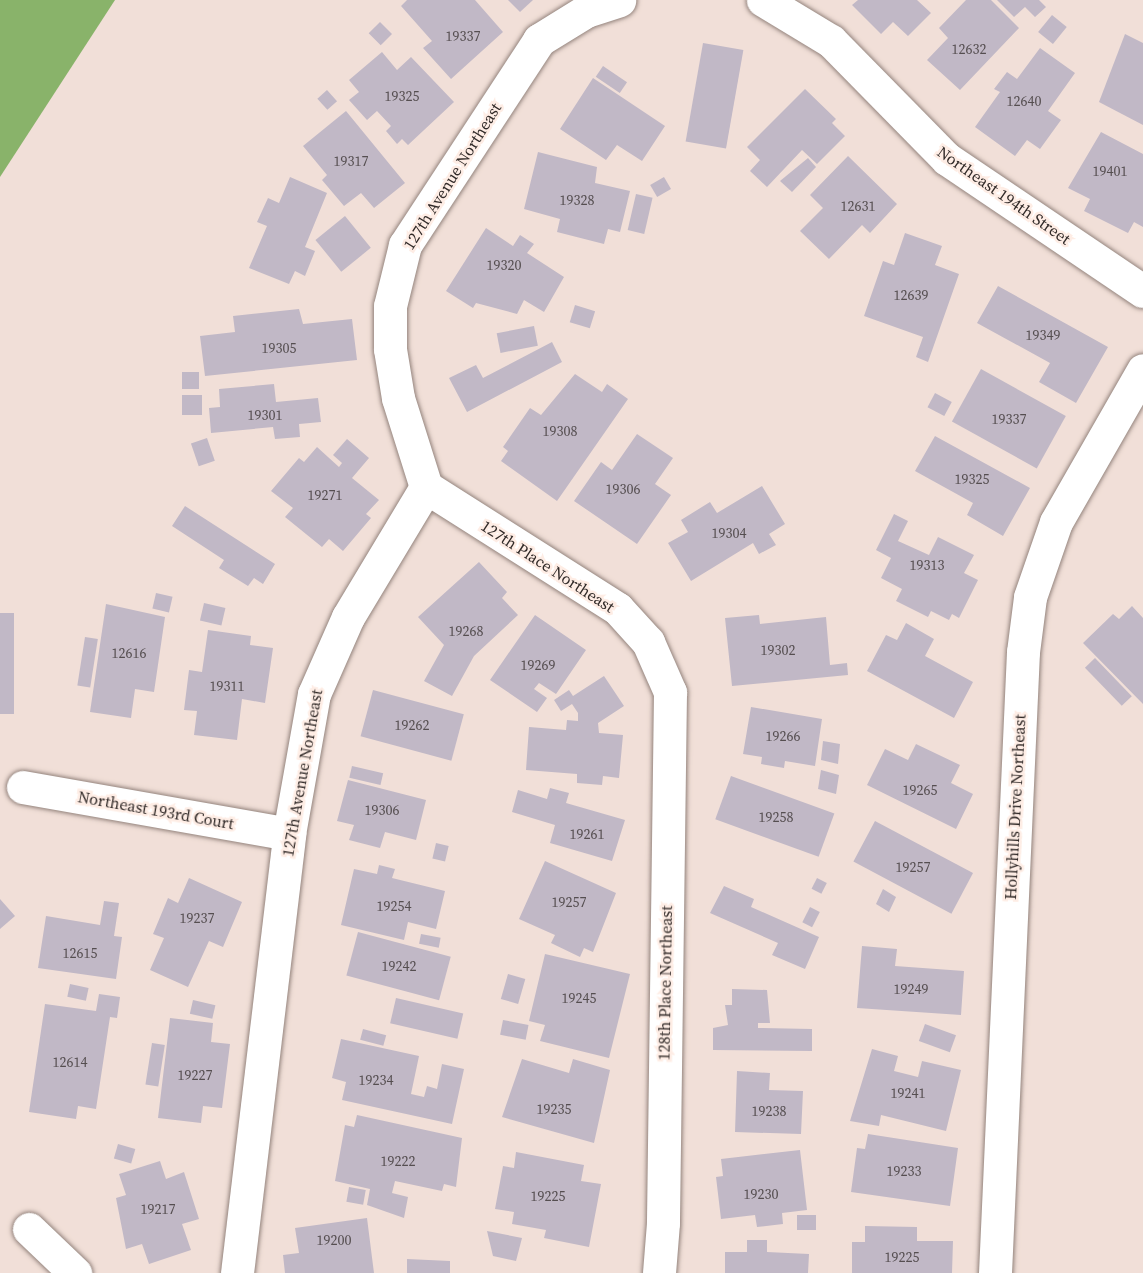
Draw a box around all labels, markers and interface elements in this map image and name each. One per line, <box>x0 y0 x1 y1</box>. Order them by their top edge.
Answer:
house number: 19337 <box>446 28 480 44</box>
house number: 12632 <box>952 41 986 57</box>
house number: 19325 <box>385 88 419 104</box>
house number: 12640 <box>1007 93 1041 109</box>
street label: 127th Avenue Northeast <box>399 99 505 253</box>
street label: Northeast 194th Street <box>934 142 1074 248</box>
house number: 19317 <box>334 153 368 169</box>
house number: 19401 <box>1093 163 1127 179</box>
house number: 19328 <box>560 192 594 208</box>
house number: 12631 <box>841 198 875 214</box>
house number: 19320 <box>487 257 521 273</box>
house number: 12639 <box>894 287 928 303</box>
house number: 19349 <box>1026 327 1060 343</box>
house number: 19305 <box>262 340 296 356</box>
house number: 19301 <box>248 407 282 423</box>
house number: 19337 <box>992 411 1026 427</box>
house number: 19308 <box>543 423 577 439</box>
house number: 19325 <box>955 471 989 487</box>
house number: 19306 <box>606 481 640 497</box>
house number: 19271 <box>308 487 342 503</box>
street label: 127th Place Northeast <box>478 516 618 616</box>
house number: 19304 <box>712 525 746 541</box>
house number: 19313 <box>910 557 944 573</box>
house number: 19268 <box>449 623 483 639</box>
house number: 19302 <box>761 642 795 658</box>
house number: 12616 <box>112 645 146 661</box>
house number: 19269 <box>521 657 555 673</box>
house number: 19311 <box>210 678 244 694</box>
street label: 127th Avenue Northeast <box>278 688 326 858</box>
street label: Hollyhills Drive Northeast <box>1001 714 1029 900</box>
house number: 19262 <box>395 717 429 733</box>
house number: 19266 <box>766 728 800 744</box>
house number: 19265 <box>903 782 937 798</box>
street label: Northeast 193rd Court <box>77 787 235 833</box>
house number: 19306 <box>365 802 399 818</box>
house number: 19258 <box>759 809 793 825</box>
house number: 19261 <box>570 826 604 842</box>
house number: 19257 <box>896 859 930 875</box>
house number: 19257 <box>552 894 586 910</box>
house number: 19254 <box>377 898 411 914</box>
street label: 128th Place Northeast <box>654 905 676 1061</box>
house number: 19237 <box>180 910 214 926</box>
house number: 12615 <box>63 945 97 961</box>
house number: 19242 <box>382 958 416 974</box>
house number: 19249 <box>894 981 928 997</box>
house number: 19245 <box>562 990 596 1006</box>
house number: 12614 <box>53 1054 87 1070</box>
house number: 19227 <box>178 1067 212 1083</box>
house number: 19234 <box>359 1072 393 1088</box>
house number: 19241 <box>891 1085 925 1101</box>
house number: 19235 <box>537 1101 571 1117</box>
house number: 19238 <box>752 1103 786 1119</box>
house number: 19222 <box>381 1153 415 1169</box>
house number: 19233 <box>887 1163 921 1179</box>
house number: 19230 <box>744 1186 778 1202</box>
house number: 19225 <box>531 1188 565 1204</box>
house number: 19217 <box>141 1201 175 1217</box>
house number: 19200 <box>317 1232 351 1248</box>
house number: 19225 <box>885 1249 919 1265</box>

